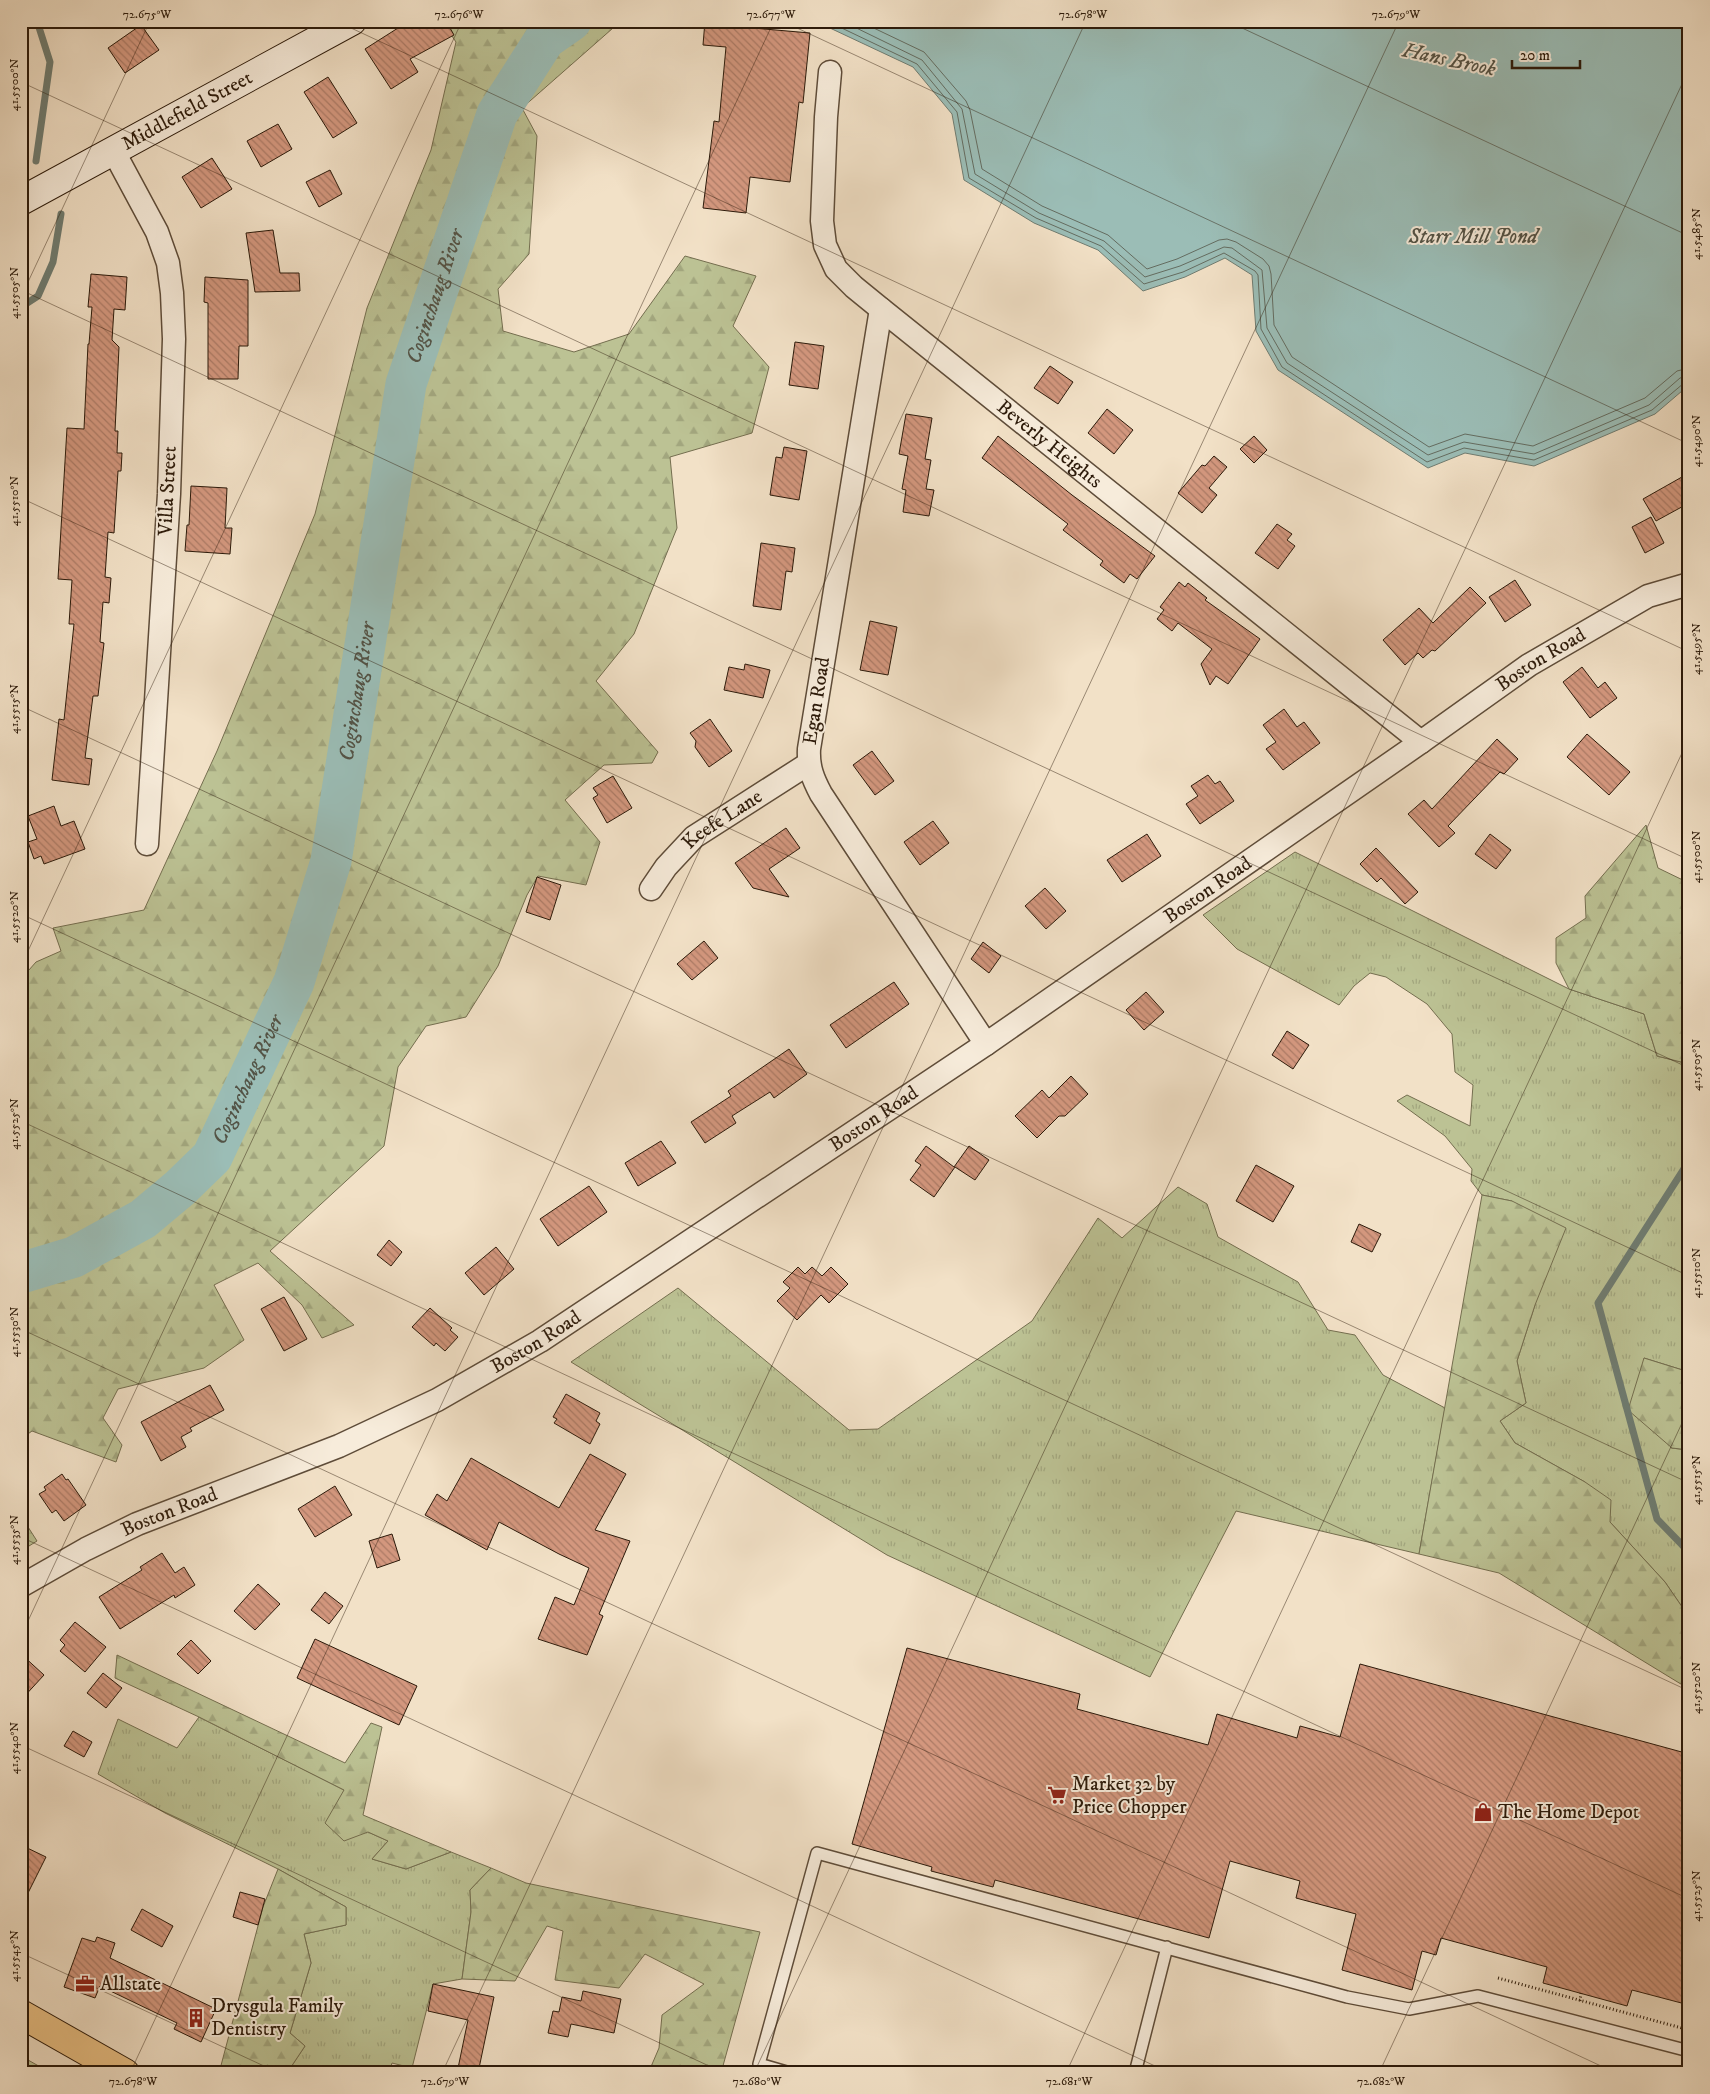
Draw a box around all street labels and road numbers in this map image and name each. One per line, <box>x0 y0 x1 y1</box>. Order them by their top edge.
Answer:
street label: Middlefield Street <box>117 65 257 156</box>
street label: Beverly Heights <box>992 394 1107 494</box>
street label: Villa Street <box>153 446 183 537</box>
street label: Boston Road <box>1491 622 1590 697</box>
street label: Egan Road <box>798 655 836 747</box>
street label: Keefe Lane <box>677 784 767 854</box>
street label: Boston Road <box>1159 851 1257 929</box>
street label: Boston Road <box>825 1080 923 1157</box>
street label: Boston Road <box>486 1305 586 1379</box>
street label: Boston Road <box>117 1482 221 1542</box>

